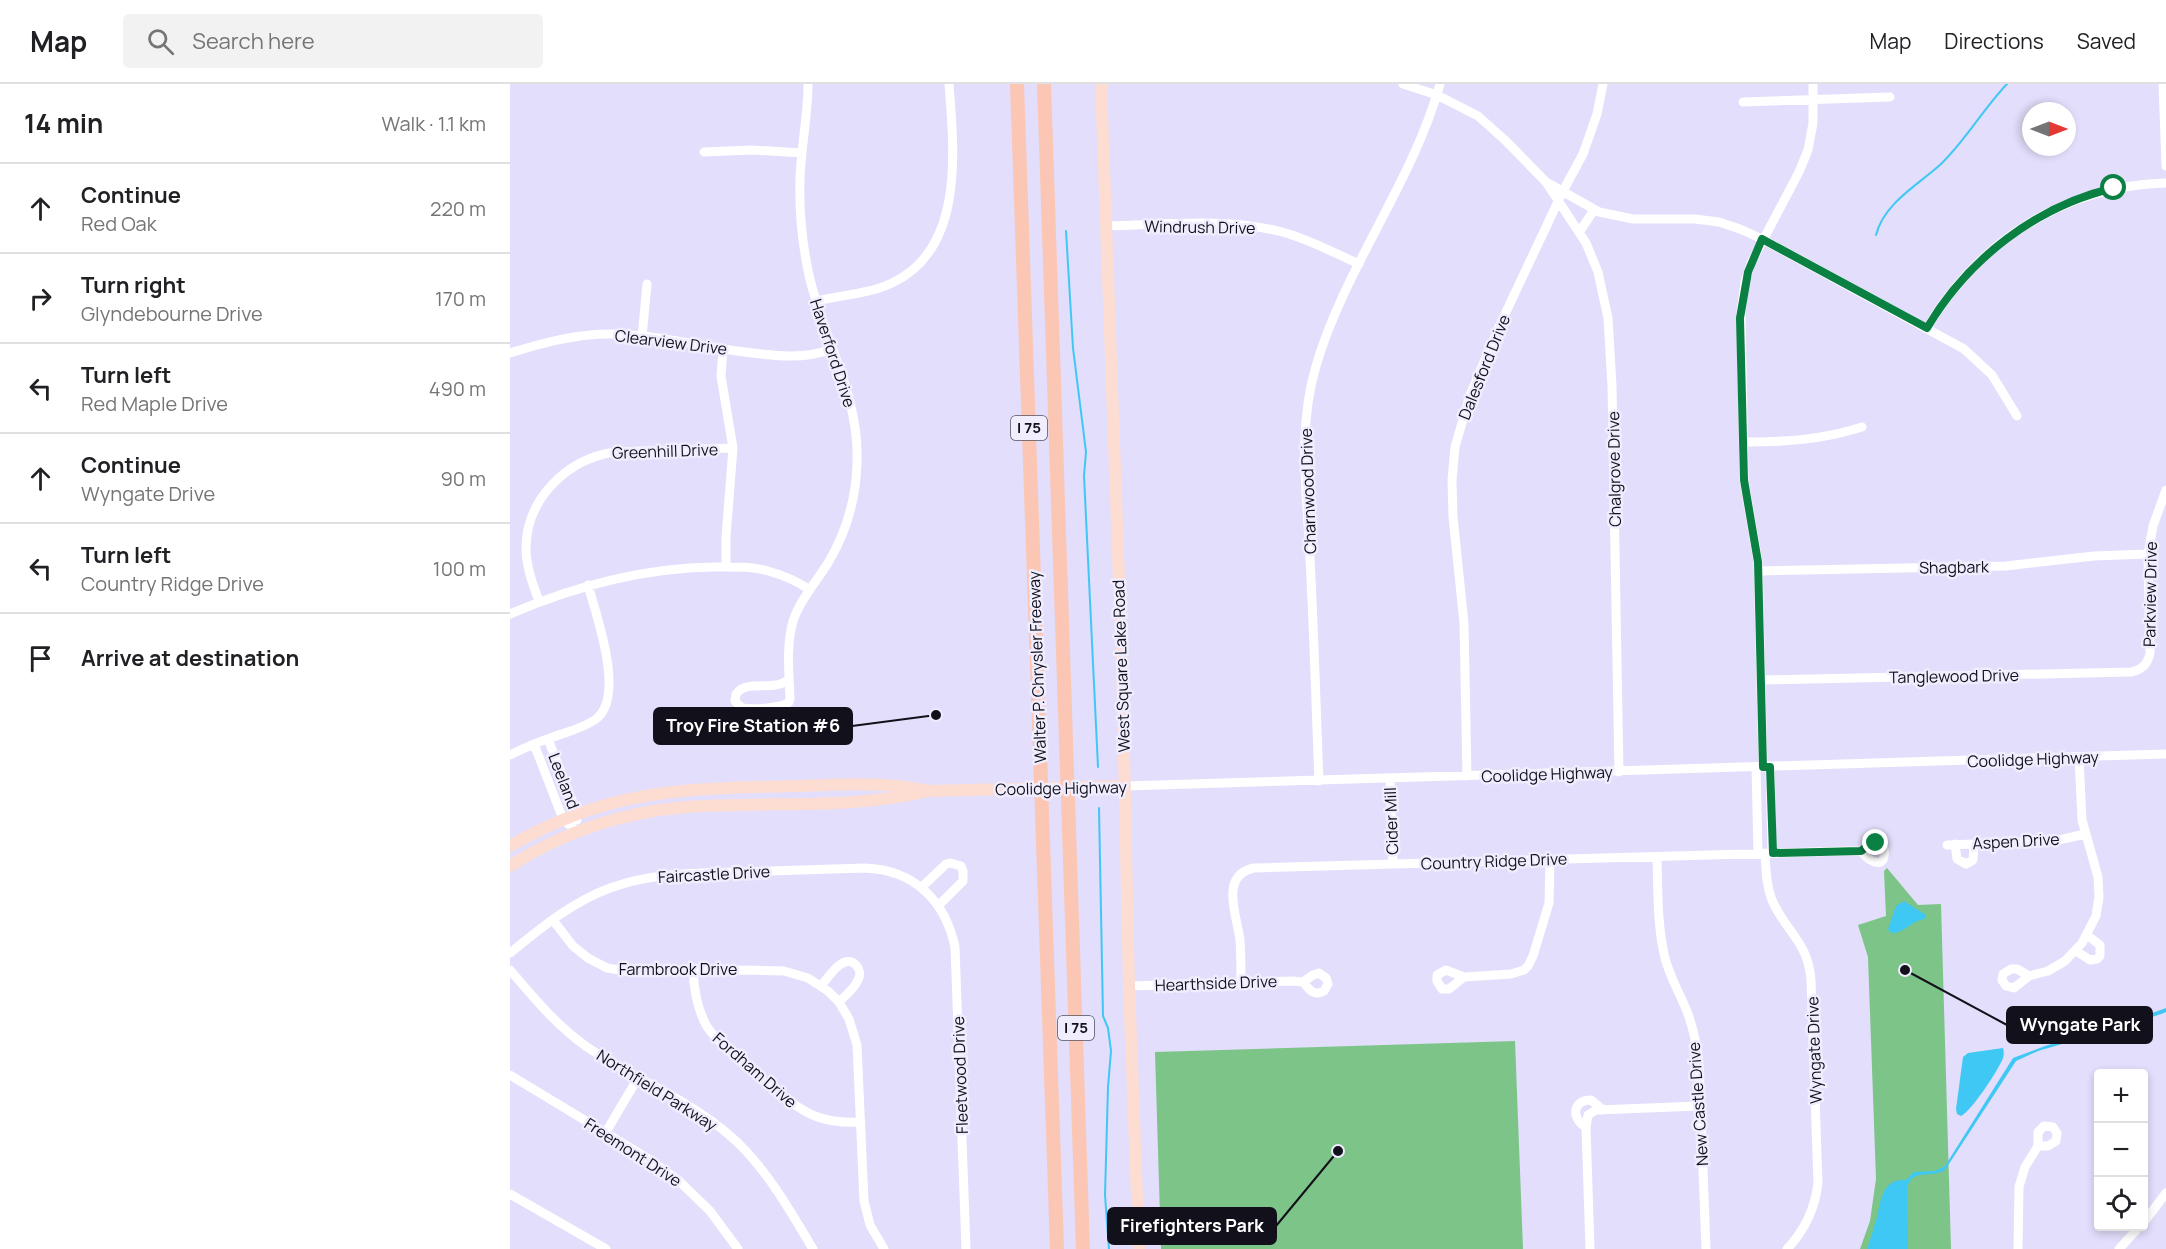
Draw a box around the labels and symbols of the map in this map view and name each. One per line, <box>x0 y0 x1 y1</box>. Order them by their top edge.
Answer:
north arrow <box>2022 102 2076 156</box>
route start <box>2100 174 2126 200</box>
street label: Windrush Drive <box>1144 215 1256 239</box>
street label: Haverford Drive <box>805 296 861 410</box>
street label: Dalesford Drive <box>1453 311 1515 423</box>
street label: Clearview Drive <box>614 324 728 360</box>
street label: Chalgrove Drive <box>1602 411 1626 527</box>
road number: I 75 <box>1011 416 1047 440</box>
street label: Charnwood Drive <box>1295 428 1321 554</box>
street label: Greenhill Drive <box>612 438 718 464</box>
street label: Parkview Drive <box>2138 541 2162 647</box>
street label: Shagbark <box>1919 555 1990 579</box>
street label: Walter P. Chrysler Freeway <box>1023 570 1051 763</box>
street label: West Square Lake Road <box>1107 579 1135 753</box>
street label: Tanglewood Drive <box>1889 664 2019 688</box>
callout: Troy Fire Station #6 <box>654 708 852 744</box>
text: Troy Fire Station #6 <box>666 713 840 737</box>
street label: Coolidge Highway <box>1967 746 2100 772</box>
street label: Leeland <box>543 750 585 812</box>
street label: Coolidge Highway <box>1481 761 1614 787</box>
street label: Coolidge Highway <box>995 776 1128 800</box>
street label: Cider Mill <box>1379 787 1403 855</box>
street label: Aspen Drive <box>1972 828 2060 854</box>
route end <box>1862 829 1888 855</box>
street label: Country Ridge Drive <box>1420 847 1568 875</box>
street label: Faircastle Drive <box>657 860 771 888</box>
street label: Farmbrook Drive <box>619 958 737 980</box>
street label: Hearthside Drive <box>1155 970 1277 996</box>
street label: Wyngate Drive <box>1801 996 1827 1104</box>
callout: Wyngate Park <box>2007 1007 2152 1043</box>
text: Wyngate Park <box>2020 1012 2142 1036</box>
street label: Fleetwood Drive <box>947 1016 973 1134</box>
road number: I 75 <box>1058 1016 1094 1040</box>
street label: Fordham Drive <box>708 1027 802 1113</box>
street label: New Castle Drive <box>1683 1041 1713 1167</box>
street label: Northfield Parkway <box>593 1044 722 1136</box>
street label: Freemont Drive <box>580 1112 686 1192</box>
callout: Firefighters Park <box>1108 1208 1276 1244</box>
text: Firefighters Park <box>1120 1213 1265 1237</box>

